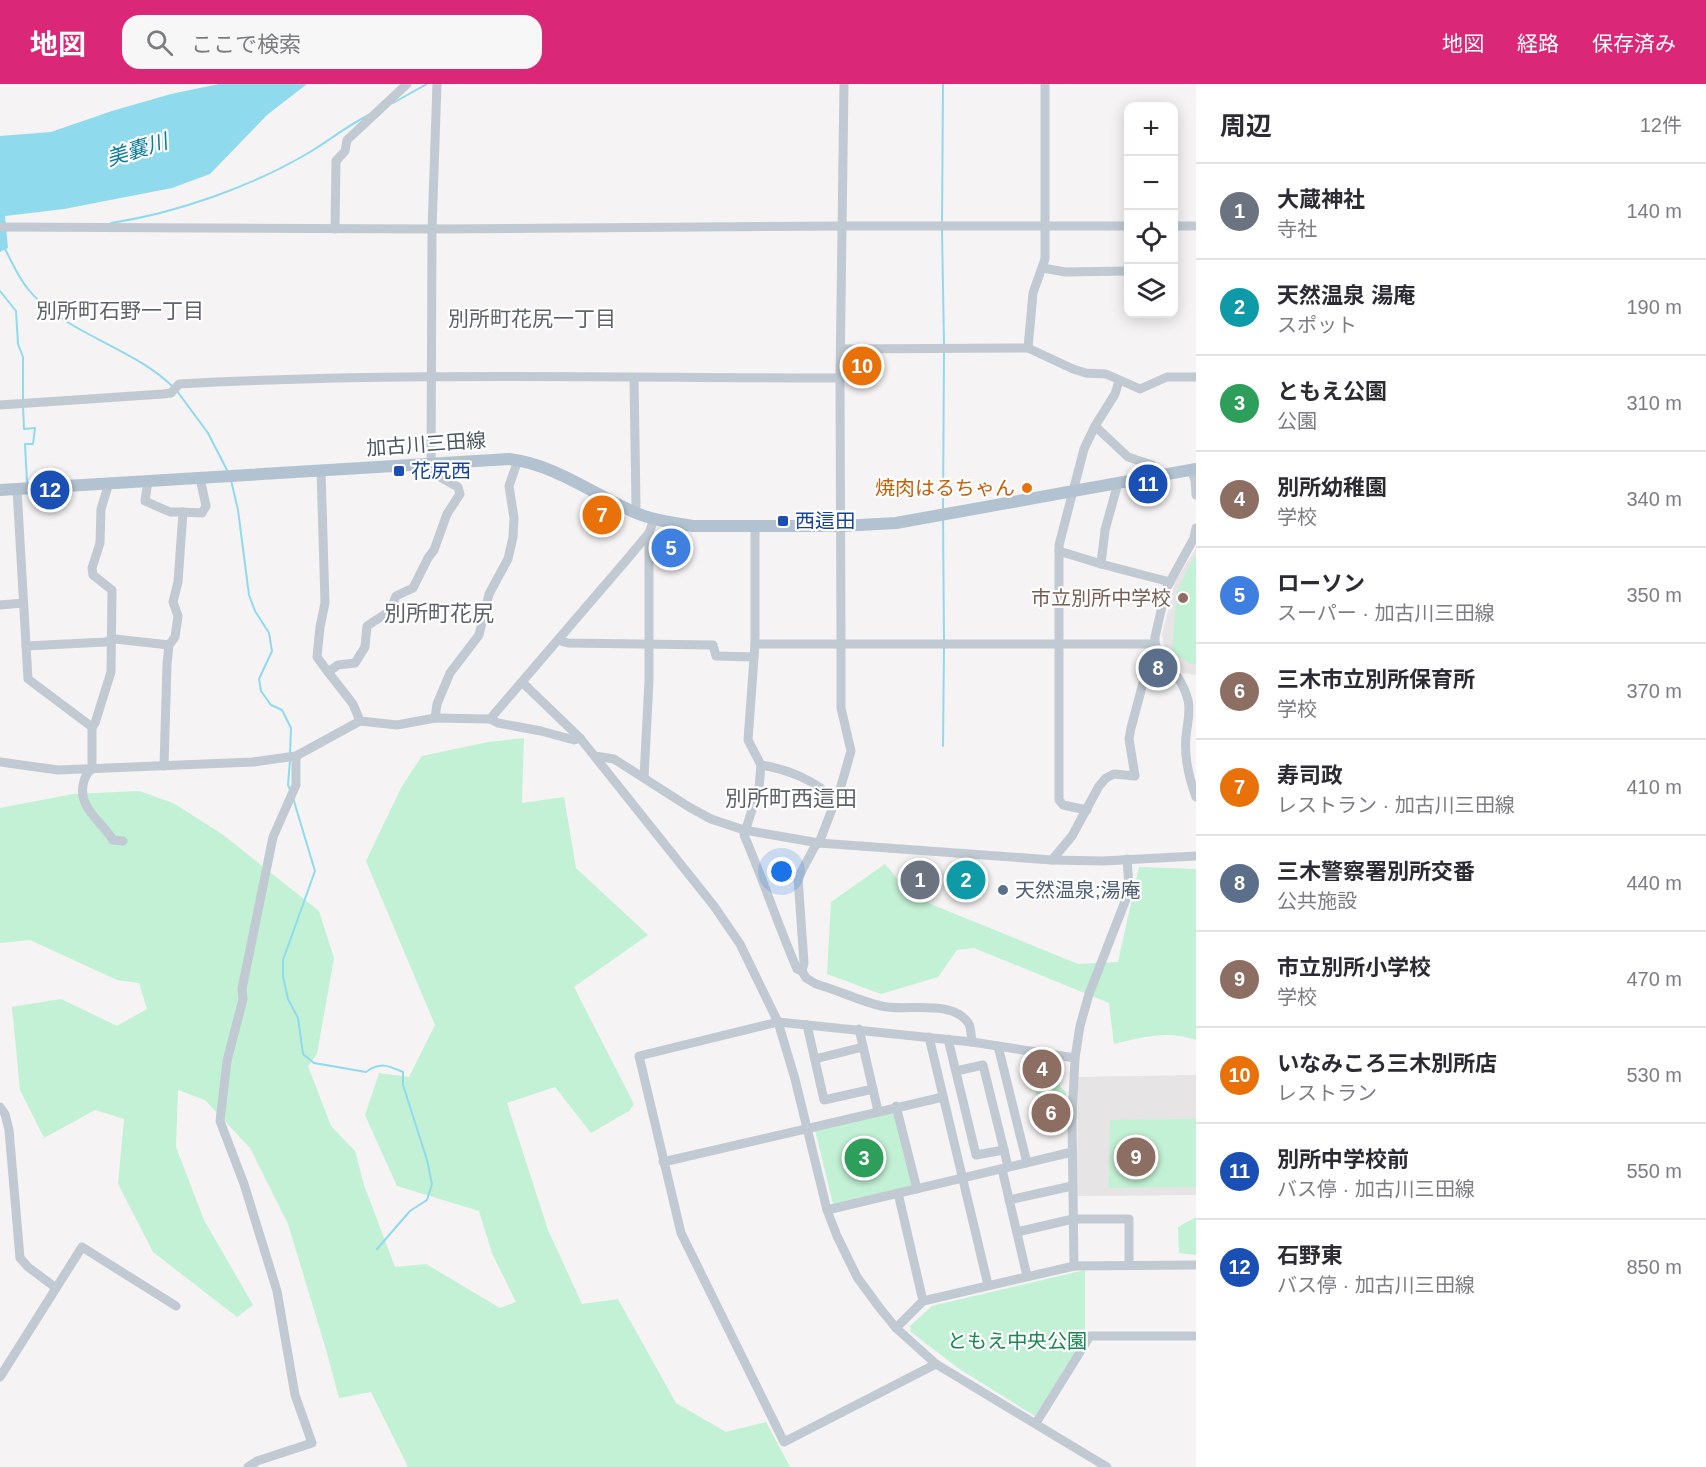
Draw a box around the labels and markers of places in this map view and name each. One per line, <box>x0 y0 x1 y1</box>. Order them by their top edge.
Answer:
pin: 10 <box>842 344 882 388</box>
place label: 花尻西 <box>411 460 471 482</box>
pin: 11 <box>1128 462 1168 506</box>
marker: 花尻西 <box>392 464 406 478</box>
pin: 12 <box>31 468 70 512</box>
place label: 焼肉はるちゃん <box>875 477 1015 499</box>
marker: 焼肉はるちゃん <box>1020 481 1034 495</box>
pin: 7 <box>582 492 622 538</box>
place label: 西這田 <box>795 510 855 532</box>
marker: 西這田 <box>776 514 790 528</box>
pin: 5 <box>652 526 690 570</box>
place label: 市立別所中学校 <box>1031 587 1171 609</box>
marker: 市立別所中学校 <box>1176 591 1190 605</box>
pin: 8 <box>1138 646 1178 690</box>
pin: 1 <box>900 858 940 902</box>
pin: 2 <box>946 858 986 902</box>
place label: 天然温泉;湯庵 <box>1015 879 1141 901</box>
marker: 天然温泉;湯庵 <box>996 883 1010 897</box>
pin: 4 <box>1022 1046 1062 1092</box>
pin: 6 <box>1032 1090 1070 1136</box>
pin: 9 <box>1116 1134 1156 1180</box>
pin: 3 <box>844 1136 884 1180</box>

